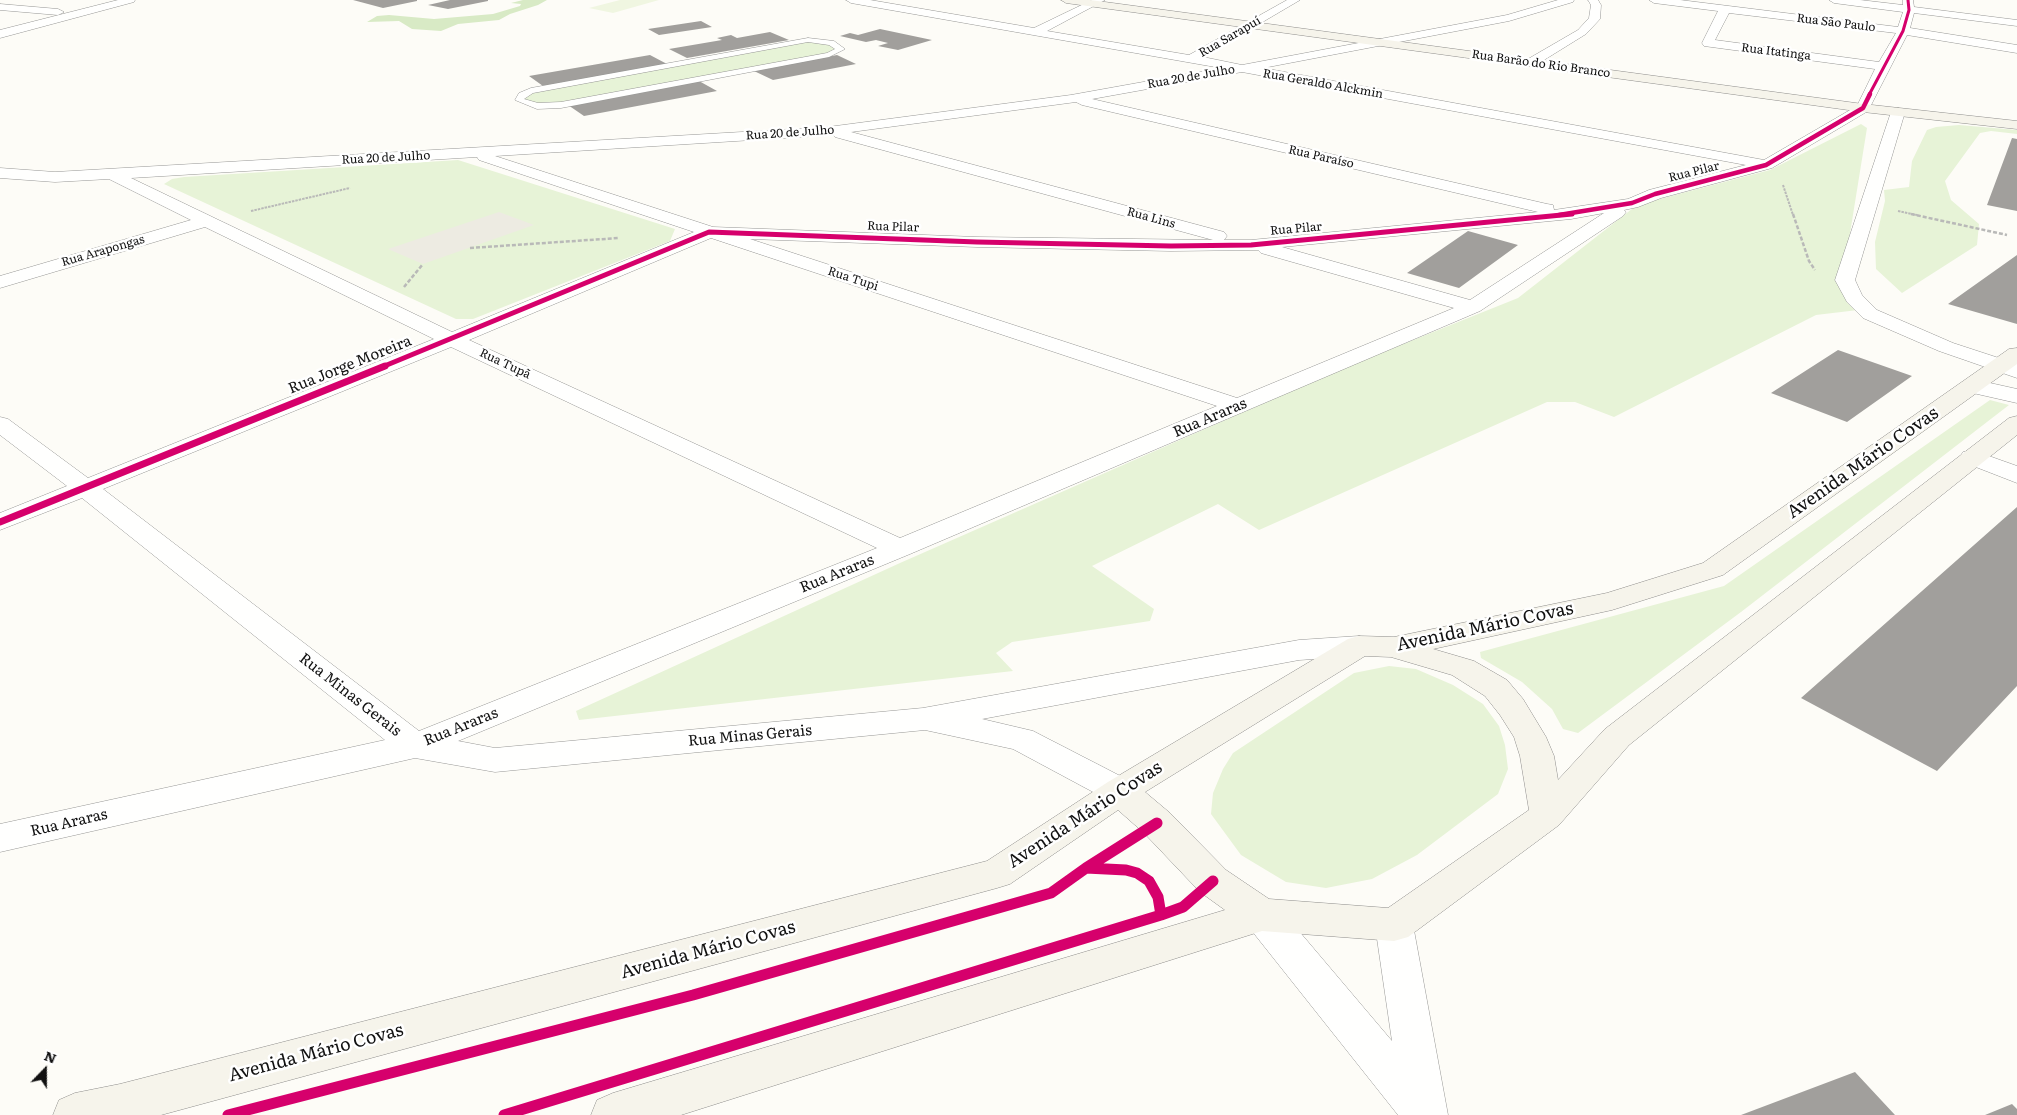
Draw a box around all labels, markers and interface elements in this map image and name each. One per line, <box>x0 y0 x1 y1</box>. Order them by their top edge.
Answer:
street label: Rua São Paulo <box>1796 11 1876 35</box>
street label: Rua Sarapuí <box>1197 14 1263 60</box>
street label: Rua Itatinga <box>1740 41 1812 63</box>
street label: Rua Barão do Rio Branco <box>1471 47 1611 81</box>
street label: Rua 20 de Julho <box>1146 62 1236 92</box>
street label: Rua Geraldo Alckmin <box>1262 66 1384 102</box>
street label: Rua 20 de Julho <box>745 123 835 143</box>
street label: Rua Paraíso <box>1287 142 1355 172</box>
street label: Rua 20 de Julho <box>341 148 431 168</box>
street label: Rua Pilar <box>1667 159 1721 185</box>
street label: Rua Lins <box>1125 205 1177 231</box>
street label: Rua Pilar <box>867 219 919 235</box>
street label: Rua Pilar <box>1270 220 1322 238</box>
street label: Rua Arapongas <box>60 232 146 270</box>
street label: Rua Tupi <box>826 264 880 294</box>
street label: Rua Jorge Moreira <box>286 332 414 398</box>
street label: Rua Tupã <box>477 346 533 382</box>
street label: Rua Araras <box>1170 394 1250 442</box>
street label: Avenida Mário Covas <box>1783 403 1943 523</box>
street label: Rua Araras <box>797 551 877 597</box>
street label: Avenida Mário Covas <box>1395 598 1575 656</box>
street label: Rua Minas Gerais <box>296 650 404 740</box>
street label: Rua Araras <box>421 704 501 750</box>
street label: Rua Minas Gerais <box>687 722 813 750</box>
street label: Avenida Mário Covas <box>1004 757 1166 873</box>
street label: Rua Araras <box>29 805 109 841</box>
street label: Avenida Mário Covas <box>618 916 798 984</box>
street label: Avenida Mário Covas <box>226 1019 406 1087</box>
north arrow <box>20 1045 70 1095</box>
text: N <box>41 1045 60 1068</box>

